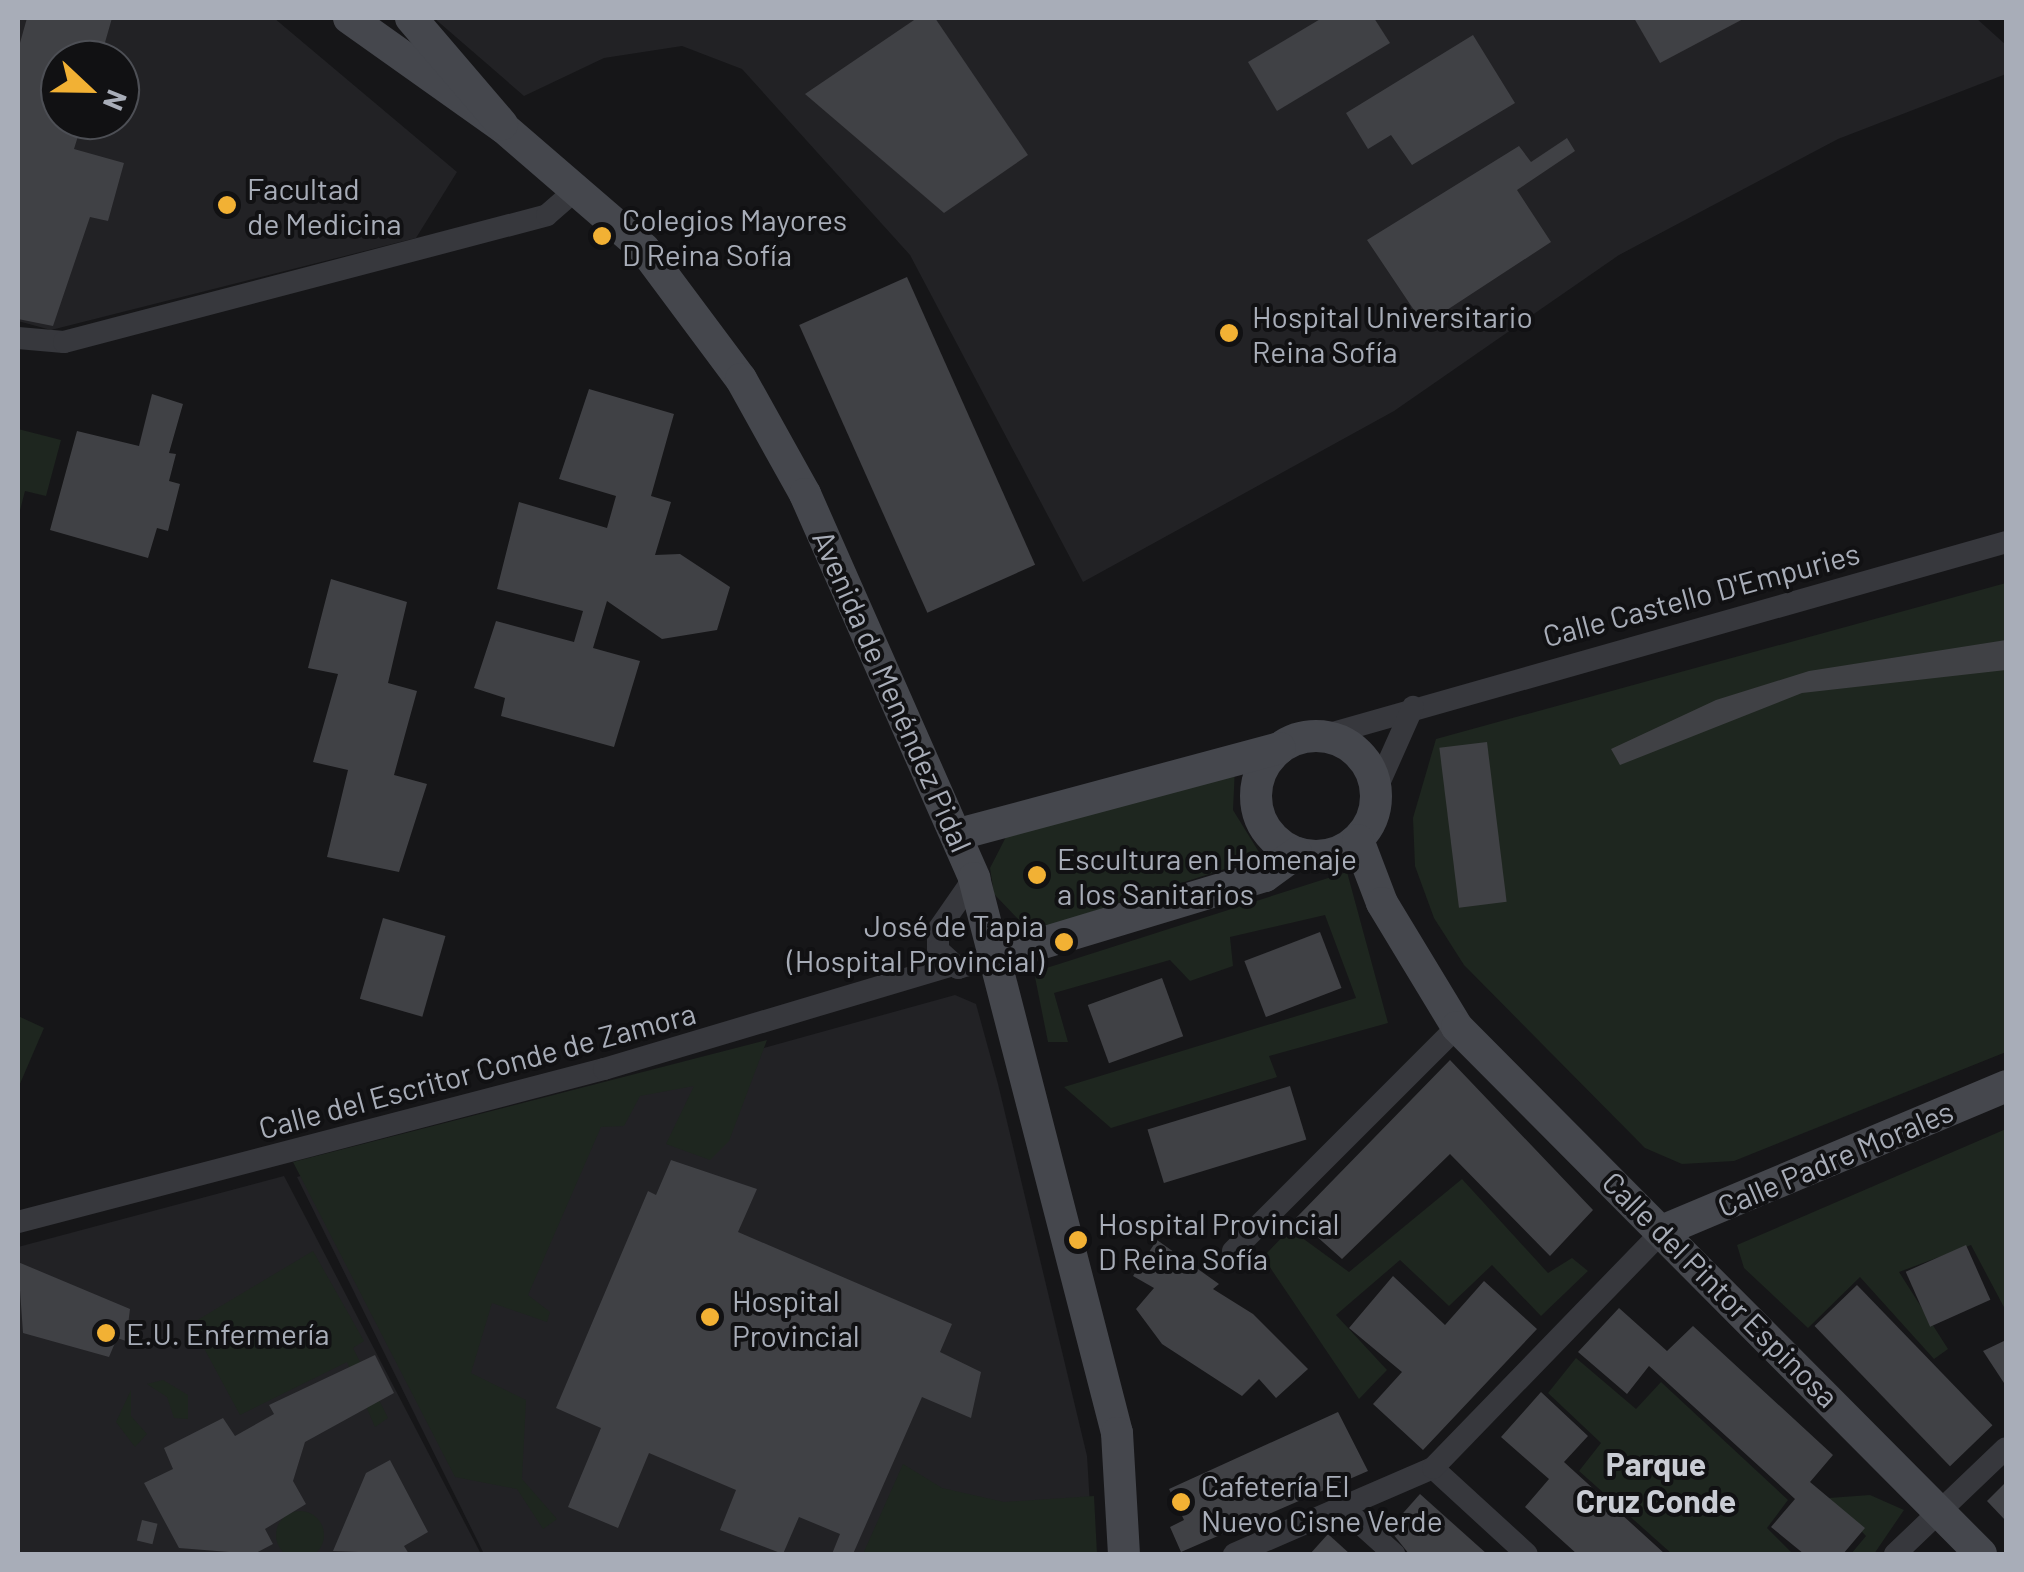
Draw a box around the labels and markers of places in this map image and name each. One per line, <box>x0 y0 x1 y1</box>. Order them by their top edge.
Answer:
place label: Facultad de Medicina <box>247 170 402 240</box>
marker: Facultad de Medicina <box>216 194 238 216</box>
place label: Colegios Mayores D Reina Sofía <box>622 201 847 272</box>
marker: Colegios Mayores D Reina Sofía <box>591 225 613 247</box>
place label: Hospital Universitario Reina Sofía <box>1252 298 1533 368</box>
marker: Hospital Universitario Reina Sofía <box>1216 320 1242 346</box>
place label: Escultura en Homenaje a los Sanitarios <box>1057 840 1357 910</box>
marker: Escultura en Homenaje a los Sanitarios <box>1026 864 1048 886</box>
place label: José de Tapia (Hospital Provincial) <box>787 907 1044 978</box>
marker: José de Tapia (Hospital Provincial) <box>1053 931 1075 953</box>
place label: Hospital Provincial D Reina Sofía <box>1098 1205 1339 1276</box>
marker: Hospital Provincial D Reina Sofía <box>1067 1229 1089 1251</box>
place label: Hospital Provincial <box>732 1282 860 1352</box>
marker: Hospital Provincial <box>697 1304 723 1330</box>
place label: E.U. Enfermería <box>126 1315 330 1351</box>
marker: E.U. Enfermería <box>95 1322 117 1344</box>
place label: Cafetería El Nuevo Cisne Verde <box>1201 1467 1443 1538</box>
marker: Cafetería El Nuevo Cisne Verde <box>1170 1491 1192 1513</box>

